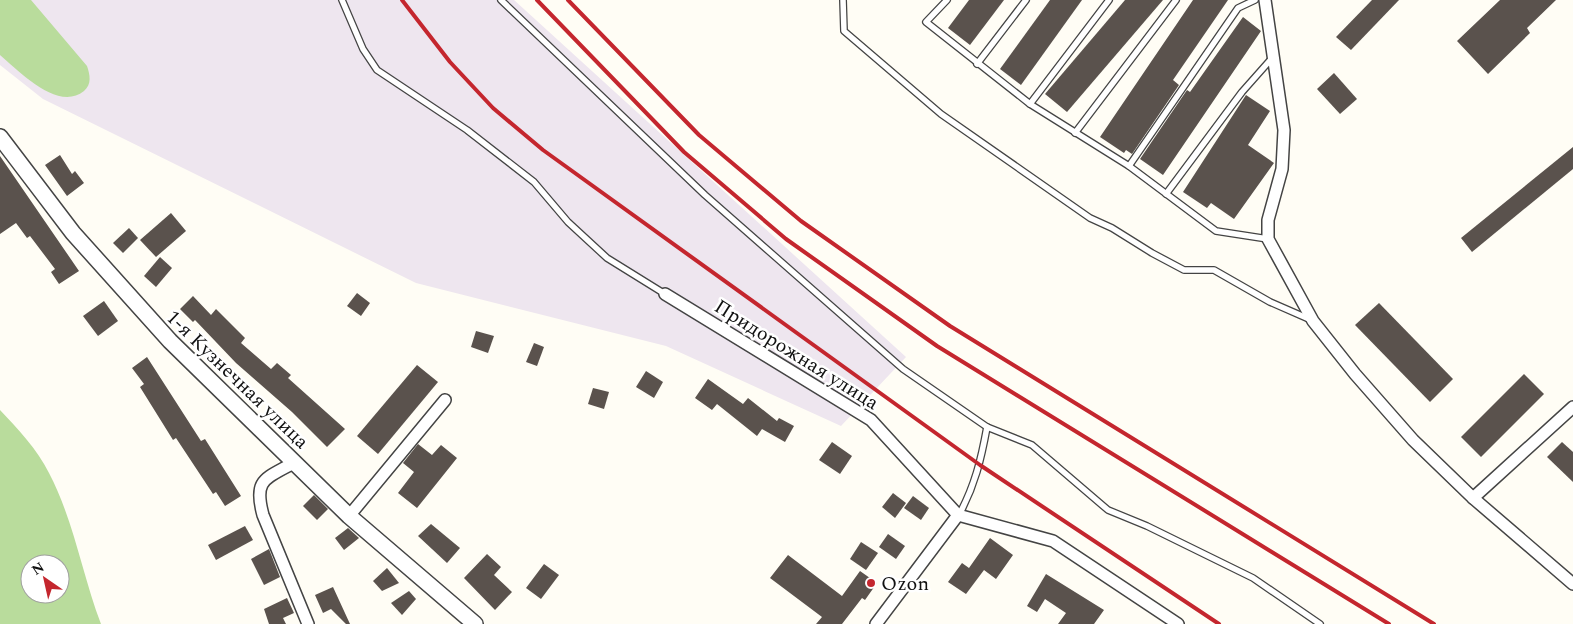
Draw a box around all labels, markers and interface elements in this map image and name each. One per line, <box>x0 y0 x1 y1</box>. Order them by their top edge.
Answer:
street label: Придорожная улица <box>708 292 885 418</box>
street label: 1-я Кузнечная улица <box>159 303 316 456</box>
north arrow <box>20 554 70 604</box>
text: N <box>27 557 49 581</box>
place label: Ozon <box>881 569 929 599</box>
marker: Ozon <box>865 577 877 589</box>

